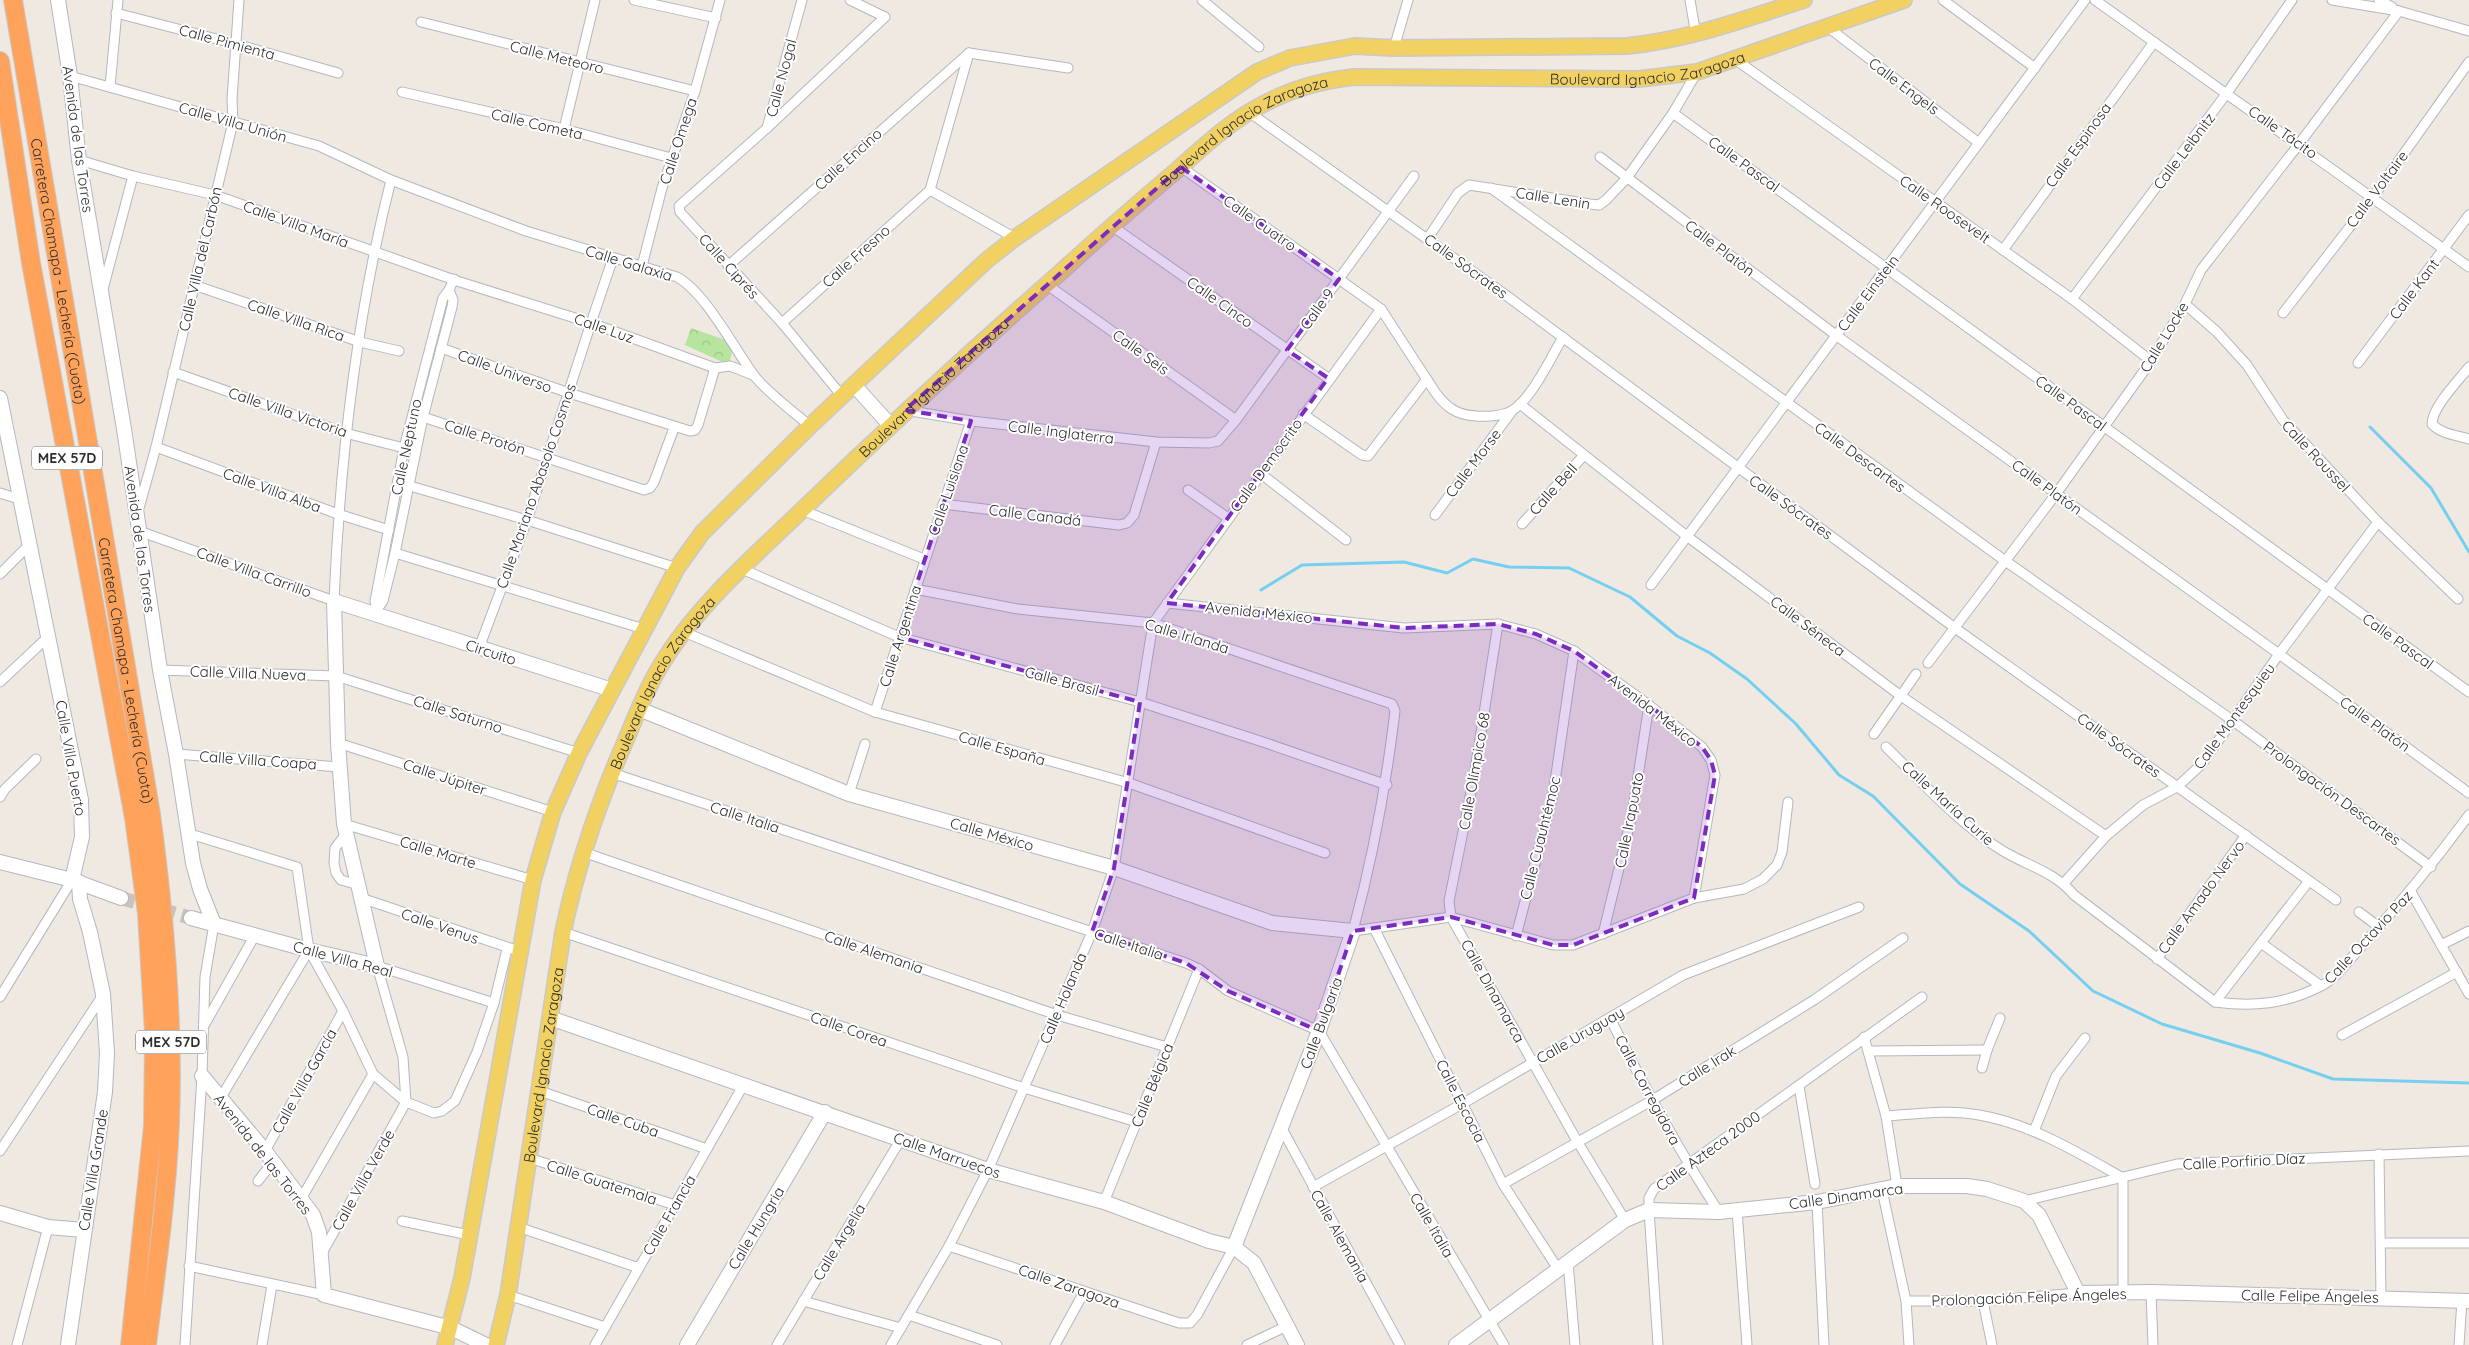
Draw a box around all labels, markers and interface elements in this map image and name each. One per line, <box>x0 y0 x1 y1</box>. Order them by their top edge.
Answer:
street label: Calle Pimienta <box>177 20 277 64</box>
street label: Calle Meteoro <box>508 36 606 78</box>
street label: Calle Nogal <box>761 37 801 119</box>
street label: Boulevard Ignacio Zaragoza <box>1550 47 1747 89</box>
street label: Calle Engels <box>1865 53 1943 119</box>
street label: Avenida de las Torres <box>58 64 98 214</box>
street label: Boulevard Ignacio Zaragoza <box>1156 72 1330 190</box>
street label: Calle Omega <box>655 95 701 187</box>
street label: Calle Villa Unión <box>177 97 289 147</box>
street label: Calle Espinosa <box>2041 99 2115 191</box>
street label: Calle Tácito <box>2245 101 2321 163</box>
street label: Calle Cometa <box>489 104 585 144</box>
street label: Calle Leibnitz <box>2149 109 2219 193</box>
street label: Calle Encino <box>810 124 886 194</box>
street label: Calle Pascal <box>1705 132 1783 196</box>
street label: Carretera Chamapa - Lechería (Cuota) <box>27 137 91 406</box>
street label: Calle Voltaire <box>2342 147 2412 231</box>
street label: Calle Roosevelt <box>1896 171 1994 247</box>
street label: Calle Lenin <box>1514 183 1592 213</box>
street label: Calle Villa del Carbón <box>174 185 226 333</box>
street label: Calle Cuatro <box>1220 191 1300 255</box>
street label: Calle Villa María <box>241 196 351 252</box>
street label: Calle Platón <box>1681 216 1759 280</box>
street label: Calle Fresno <box>818 220 894 292</box>
street label: Calle Ciprés <box>695 229 763 303</box>
street label: Calle Sócrates <box>1421 229 1511 303</box>
street label: Calle Galaxia <box>583 241 675 285</box>
street label: Calle Einstein <box>1833 251 1903 335</box>
street label: Calle Kant <box>2385 255 2443 323</box>
street label: Calle Cinco <box>1183 272 1257 332</box>
street label: Calle 9 <box>1296 285 1338 333</box>
street label: Calle Villa Rica <box>245 294 347 346</box>
street label: Calle Locke <box>2135 298 2193 376</box>
street label: Calle Luz <box>572 309 636 347</box>
street label: Boulevard Ignacio Zaragoza <box>854 313 1013 461</box>
street label: Calle Seis <box>1109 325 1173 379</box>
street label: Calle Universo <box>455 345 555 397</box>
street label: Calle Pascal <box>2032 371 2110 435</box>
street label: Calle Mariano Abasolo Cosmos <box>492 381 580 591</box>
street label: Calle Villa Victoria <box>226 383 350 441</box>
street label: Calle Neptuno <box>387 397 425 497</box>
street label: Calle Democrito <box>1226 414 1306 516</box>
street label: Calle Protón <box>442 415 528 459</box>
street label: Calle Inglaterra <box>1007 416 1115 448</box>
street label: Calle Roussel <box>2278 416 2354 496</box>
street label: Calle Descartes <box>1811 418 1909 496</box>
street label: Calle Morse <box>1441 425 1505 501</box>
street label: Calle Luisiana <box>924 442 972 538</box>
road number: MEX 57D <box>32 446 102 469</box>
street label: Calle Platón <box>2008 455 2086 519</box>
street label: Calle Bell <box>1525 459 1581 519</box>
street label: Calle Villa Alba <box>220 463 324 517</box>
street label: Avenida de las Torres <box>120 464 160 614</box>
street label: Calle Sócrates <box>1746 470 1836 544</box>
street label: Calle Canadá <box>988 500 1082 530</box>
street label: Carretera Chamapa - Lechería (Cuota) <box>95 536 159 805</box>
street label: Calle Villa Carrillo <box>194 542 314 602</box>
street label: Calle Argentina <box>875 583 925 689</box>
street label: Boulevard Ignacio Zaragoza <box>605 592 719 772</box>
street label: Calle Séneca <box>1767 592 1849 660</box>
street label: Avenida México <box>1204 597 1314 627</box>
street label: Calle Pascal <box>2359 609 2437 673</box>
street label: Calle Irlanda <box>1143 614 1231 658</box>
street label: Circuito <box>463 635 519 669</box>
street label: Calle Montesquieu <box>2189 659 2279 773</box>
street label: Calle Villa Nueva <box>190 661 306 685</box>
street label: Calle Brasil <box>1023 662 1101 700</box>
street label: Avenida México <box>1605 669 1701 751</box>
street label: Calle Saturno <box>411 691 505 737</box>
street label: Calle Platón <box>2336 692 2414 756</box>
street label: Calle Villa Puerto <box>51 699 91 817</box>
street label: Calle Sócrates <box>2074 708 2164 782</box>
street label: Calle Olímpico 68 <box>1454 711 1494 831</box>
street label: Calle España <box>956 727 1048 769</box>
street label: Prolongación Descartes <box>2260 737 2404 849</box>
street label: Calle Villa Coapa <box>199 746 317 774</box>
street label: Calle Júpiter <box>401 755 489 800</box>
street label: Calle María Curie <box>1898 757 1998 849</box>
street label: Calle Irapuato <box>1610 770 1648 870</box>
street label: Calle Cuauhtémoc <box>1515 774 1565 902</box>
street label: Calle Italia <box>708 797 782 837</box>
street label: Calle México <box>948 813 1036 855</box>
street label: Calle Marte <box>397 831 479 873</box>
street label: Calle Amado Nervo <box>2153 836 2249 958</box>
street label: Calle Octavio Paz <box>2320 886 2416 988</box>
street label: Calle Venus <box>399 904 481 948</box>
street label: Calle Italia <box>1092 924 1166 964</box>
street label: Calle Alemania <box>822 926 926 978</box>
street label: Calle Dinamarca <box>1457 936 1529 1046</box>
street label: Calle Villa Real <box>291 937 395 981</box>
street label: Calle Holanda <box>1035 949 1091 1047</box>
street label: Boulevard Ignacio Zaragoza <box>519 966 567 1164</box>
street label: Calle Bulgaria <box>1296 975 1346 1071</box>
street label: Calle Uruguay <box>1533 1002 1627 1068</box>
street label: Calle Corea <box>808 1007 890 1051</box>
street label: Calle Villa García <box>267 1025 341 1137</box>
road number: MEX 57D <box>136 1030 206 1054</box>
street label: Calle Corregidora <box>1611 1032 1685 1148</box>
street label: Calle Bélgica <box>1126 1040 1178 1130</box>
street label: Calle Irak <box>1675 1041 1739 1091</box>
street label: Calle Escocia <box>1432 1056 1490 1146</box>
street label: Avenida de las Torres <box>210 1090 316 1218</box>
street label: Calle Cuba <box>585 1099 661 1141</box>
street label: Calle Azteca 2000 <box>1652 1107 1764 1195</box>
street label: Calle Villa Grande <box>74 1108 112 1232</box>
street label: Calle Villa Verde <box>327 1126 399 1234</box>
street label: Calle Marruecos <box>891 1128 1003 1182</box>
street label: Calle Porfirio Díaz <box>2182 1148 2306 1174</box>
street label: Calle Guatemala <box>544 1155 660 1209</box>
street label: Calle Francia <box>638 1171 700 1259</box>
street label: Calle Dinamarca <box>1788 1179 1904 1213</box>
street label: Calle Hungria <box>724 1183 788 1273</box>
street label: Calle Alemania <box>1307 1186 1373 1286</box>
street label: Calle Italia <box>1406 1189 1458 1261</box>
street label: Calle Argelia <box>809 1200 869 1284</box>
street label: Calle Zaragoza <box>1016 1260 1122 1312</box>
street label: Prolongación Felipe Ángeles <box>1931 1284 2127 1310</box>
street label: Calle Felipe Ángeles <box>2241 1285 2379 1307</box>

